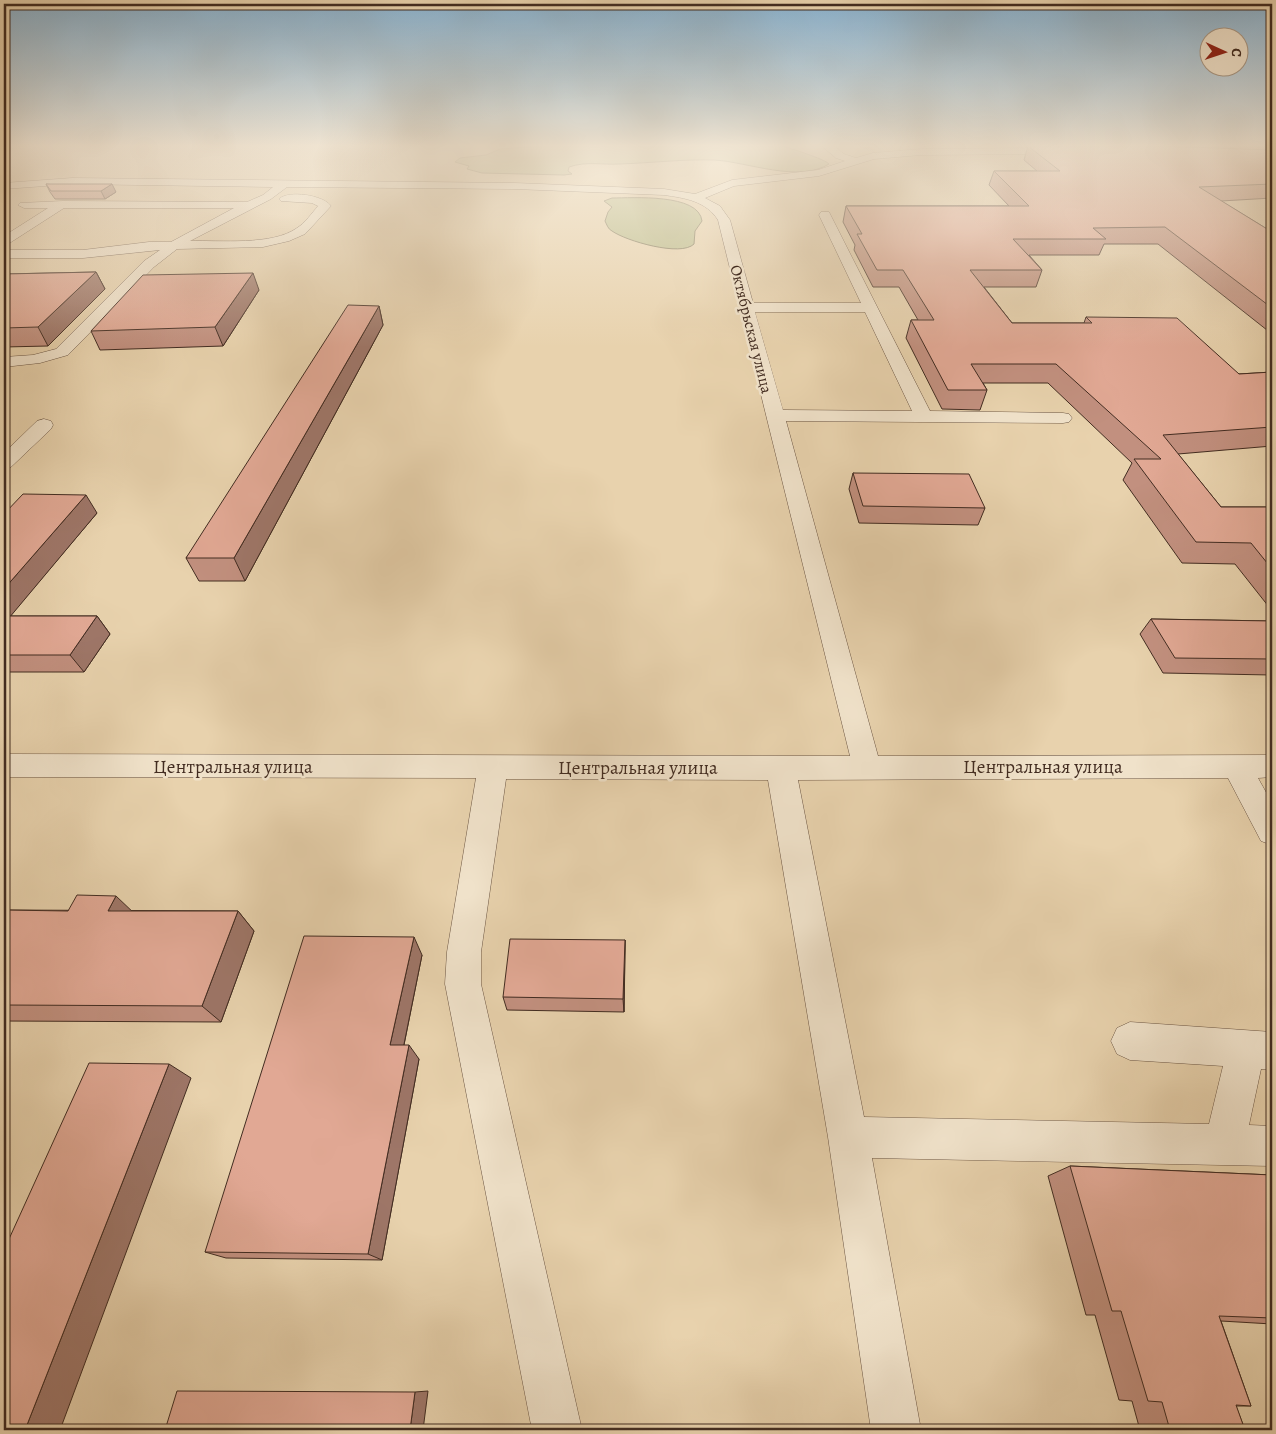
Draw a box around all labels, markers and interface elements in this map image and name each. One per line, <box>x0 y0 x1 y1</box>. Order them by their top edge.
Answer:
north arrow <box>1198 28 1248 78</box>
text: С <box>1227 48 1246 58</box>
street label: Октябрьская улица <box>724 263 778 397</box>
street label: Центральная улица <box>153 754 313 780</box>
street label: Центральная улица <box>963 754 1123 780</box>
street label: Центральная улица <box>558 755 718 781</box>

